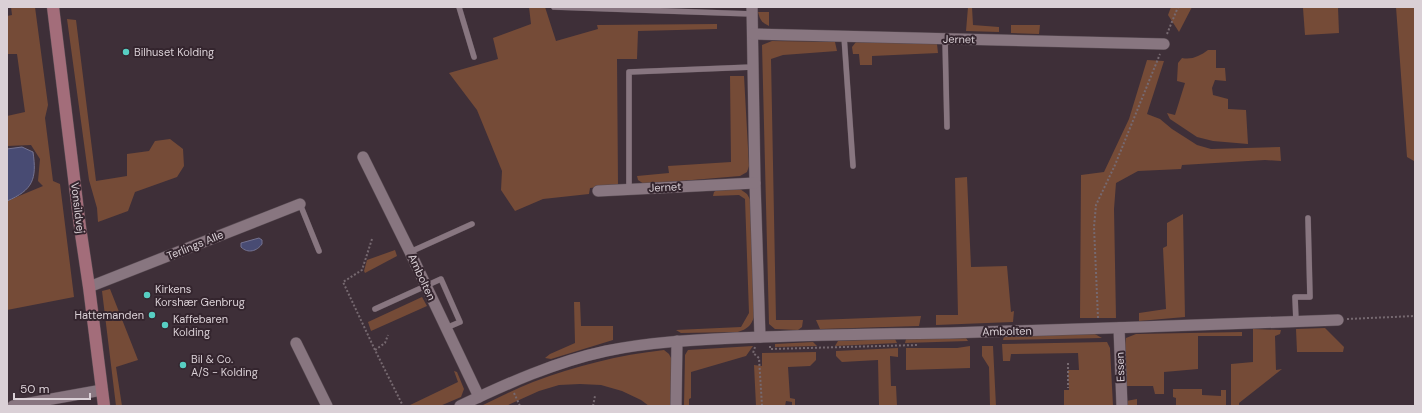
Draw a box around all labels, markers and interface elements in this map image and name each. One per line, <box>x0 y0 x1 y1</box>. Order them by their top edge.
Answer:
street label: Jernet <box>943 32 975 46</box>
place label: Bilhuset Kolding <box>134 45 214 59</box>
marker: Bilhuset Kolding <box>121 47 131 57</box>
street label: Jernet <box>648 179 682 195</box>
street label: Vonsildvej <box>68 182 88 234</box>
street label: Terlings Alle <box>165 227 225 263</box>
street label: Ambolten <box>405 252 439 302</box>
place label: Kirkens Korshær Genbrug <box>155 282 245 309</box>
marker: Kirkens Korshær Genbrug <box>142 290 152 300</box>
place label: Hattemanden <box>74 308 144 322</box>
marker: Hattemanden <box>147 310 157 320</box>
place label: Kaffebaren Kolding <box>173 312 228 339</box>
marker: Kaffebaren Kolding <box>160 320 170 330</box>
street label: Ambolten <box>982 324 1032 338</box>
place label: Bil & Co. A/S - Kolding <box>191 352 258 379</box>
street label: Essen <box>1112 352 1128 382</box>
marker: Bil & Co. A/S - Kolding <box>178 360 188 370</box>
scale bar <box>14 375 90 401</box>
text: 50 m <box>20 381 49 397</box>

